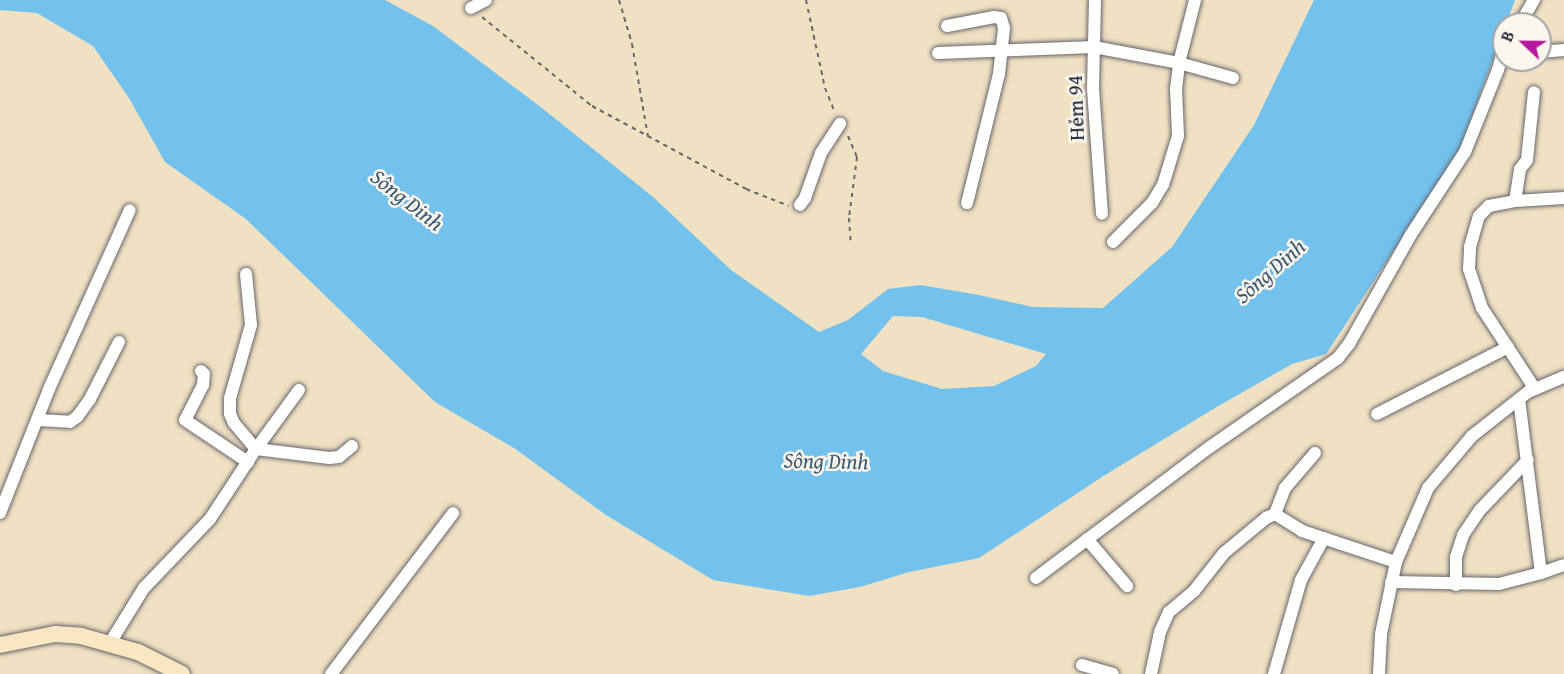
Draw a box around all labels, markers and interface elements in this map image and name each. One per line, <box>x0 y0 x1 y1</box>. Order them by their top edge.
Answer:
north arrow <box>1492 12 1552 72</box>
text: B <box>1494 27 1520 45</box>
street label: Hẻm 94 <box>1062 75 1090 141</box>
water label: Sông Dinh <box>365 163 449 237</box>
water label: Sông Dinh <box>1229 233 1311 309</box>
water label: Sông Dinh <box>783 447 869 475</box>

